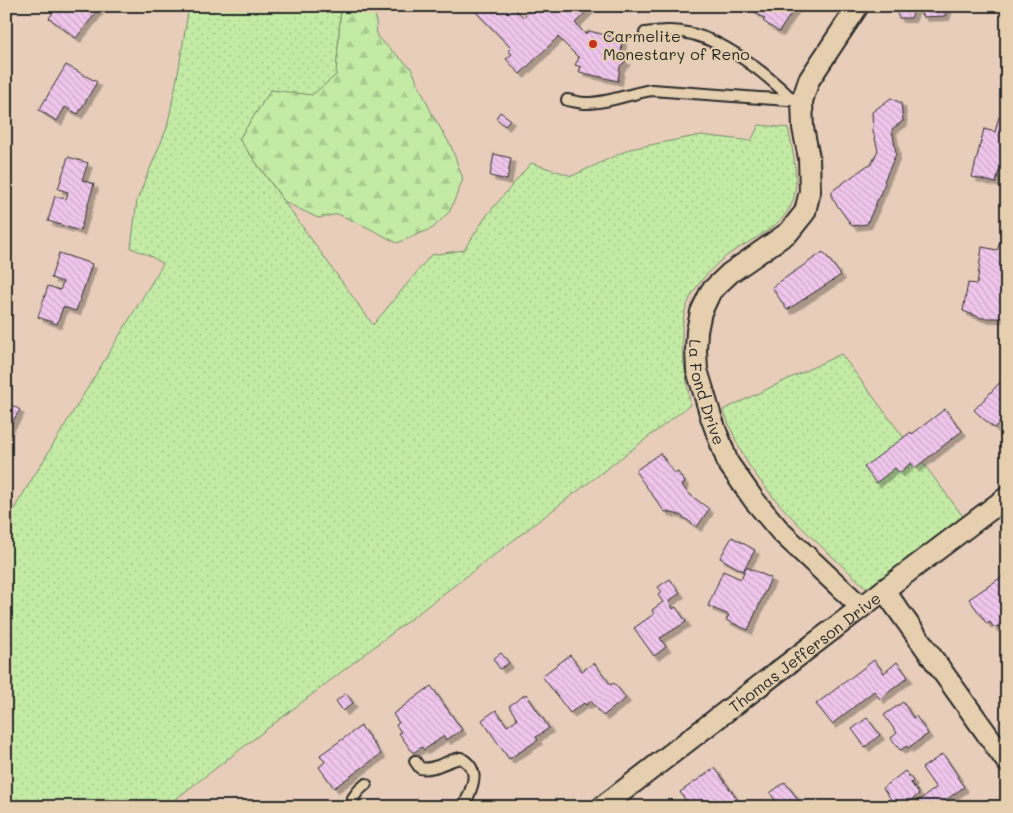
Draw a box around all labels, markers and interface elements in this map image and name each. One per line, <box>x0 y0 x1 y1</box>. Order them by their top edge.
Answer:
place label: Carmelite Monestary of Reno <box>603 25 750 64</box>
marker: Carmelite Monestary of Reno <box>587 38 599 50</box>
street label: La Fond Drive <box>685 339 731 448</box>
street label: Thomas Jefferson Drive <box>724 587 884 716</box>

